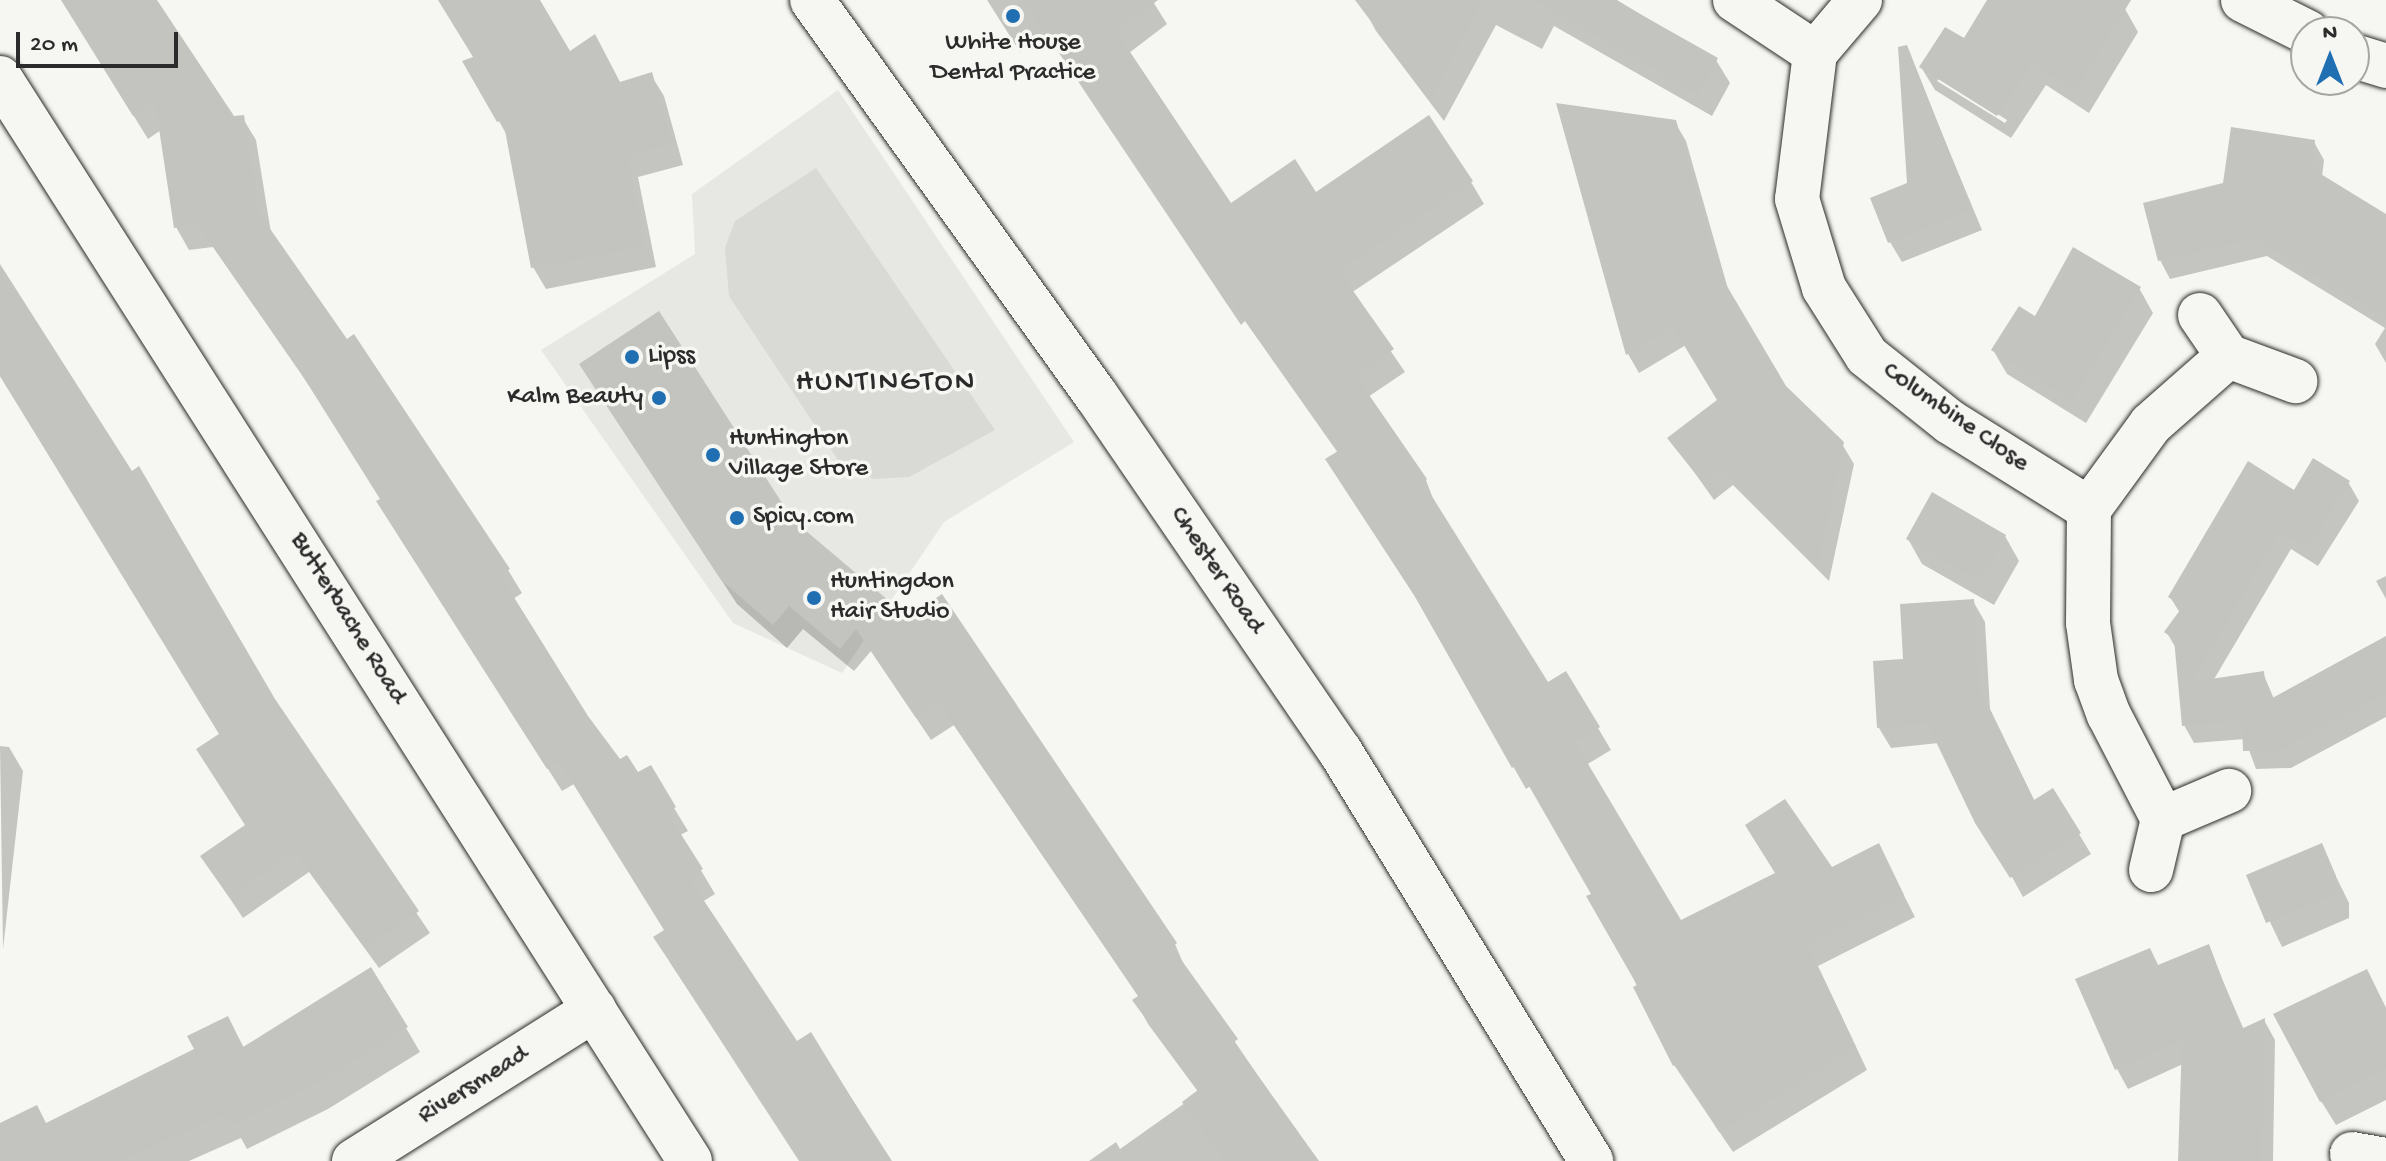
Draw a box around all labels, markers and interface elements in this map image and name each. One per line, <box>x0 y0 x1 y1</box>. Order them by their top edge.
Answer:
marker: White House Dental Practice <box>1004 7 1022 25</box>
scale bar <box>20 16 182 66</box>
north arrow <box>2290 16 2370 96</box>
text: N <box>2323 21 2337 47</box>
place label: White House Dental Practice <box>931 28 1095 90</box>
text: 20 m <box>30 31 78 60</box>
place label: Lipss <box>648 341 695 373</box>
marker: Lipss <box>623 348 641 366</box>
street label: Columbine Close <box>1876 356 2034 480</box>
district label: HUNTINGTON <box>796 366 976 402</box>
place label: Kalm Beauty <box>507 382 643 414</box>
marker: Kalm Beauty <box>650 389 668 407</box>
place label: Huntington Village Store <box>729 424 868 486</box>
marker: Huntington Village Store <box>704 446 722 464</box>
street label: Chester Road <box>1162 501 1270 641</box>
place label: Spicy.com <box>753 502 854 534</box>
marker: Spicy.com <box>728 509 746 527</box>
street label: Butterbache Road <box>282 527 412 711</box>
place label: Huntingdon Hair Studio <box>830 567 954 628</box>
marker: Huntingdon Hair Studio <box>805 589 823 607</box>
street label: Riversmead <box>413 1040 535 1132</box>

